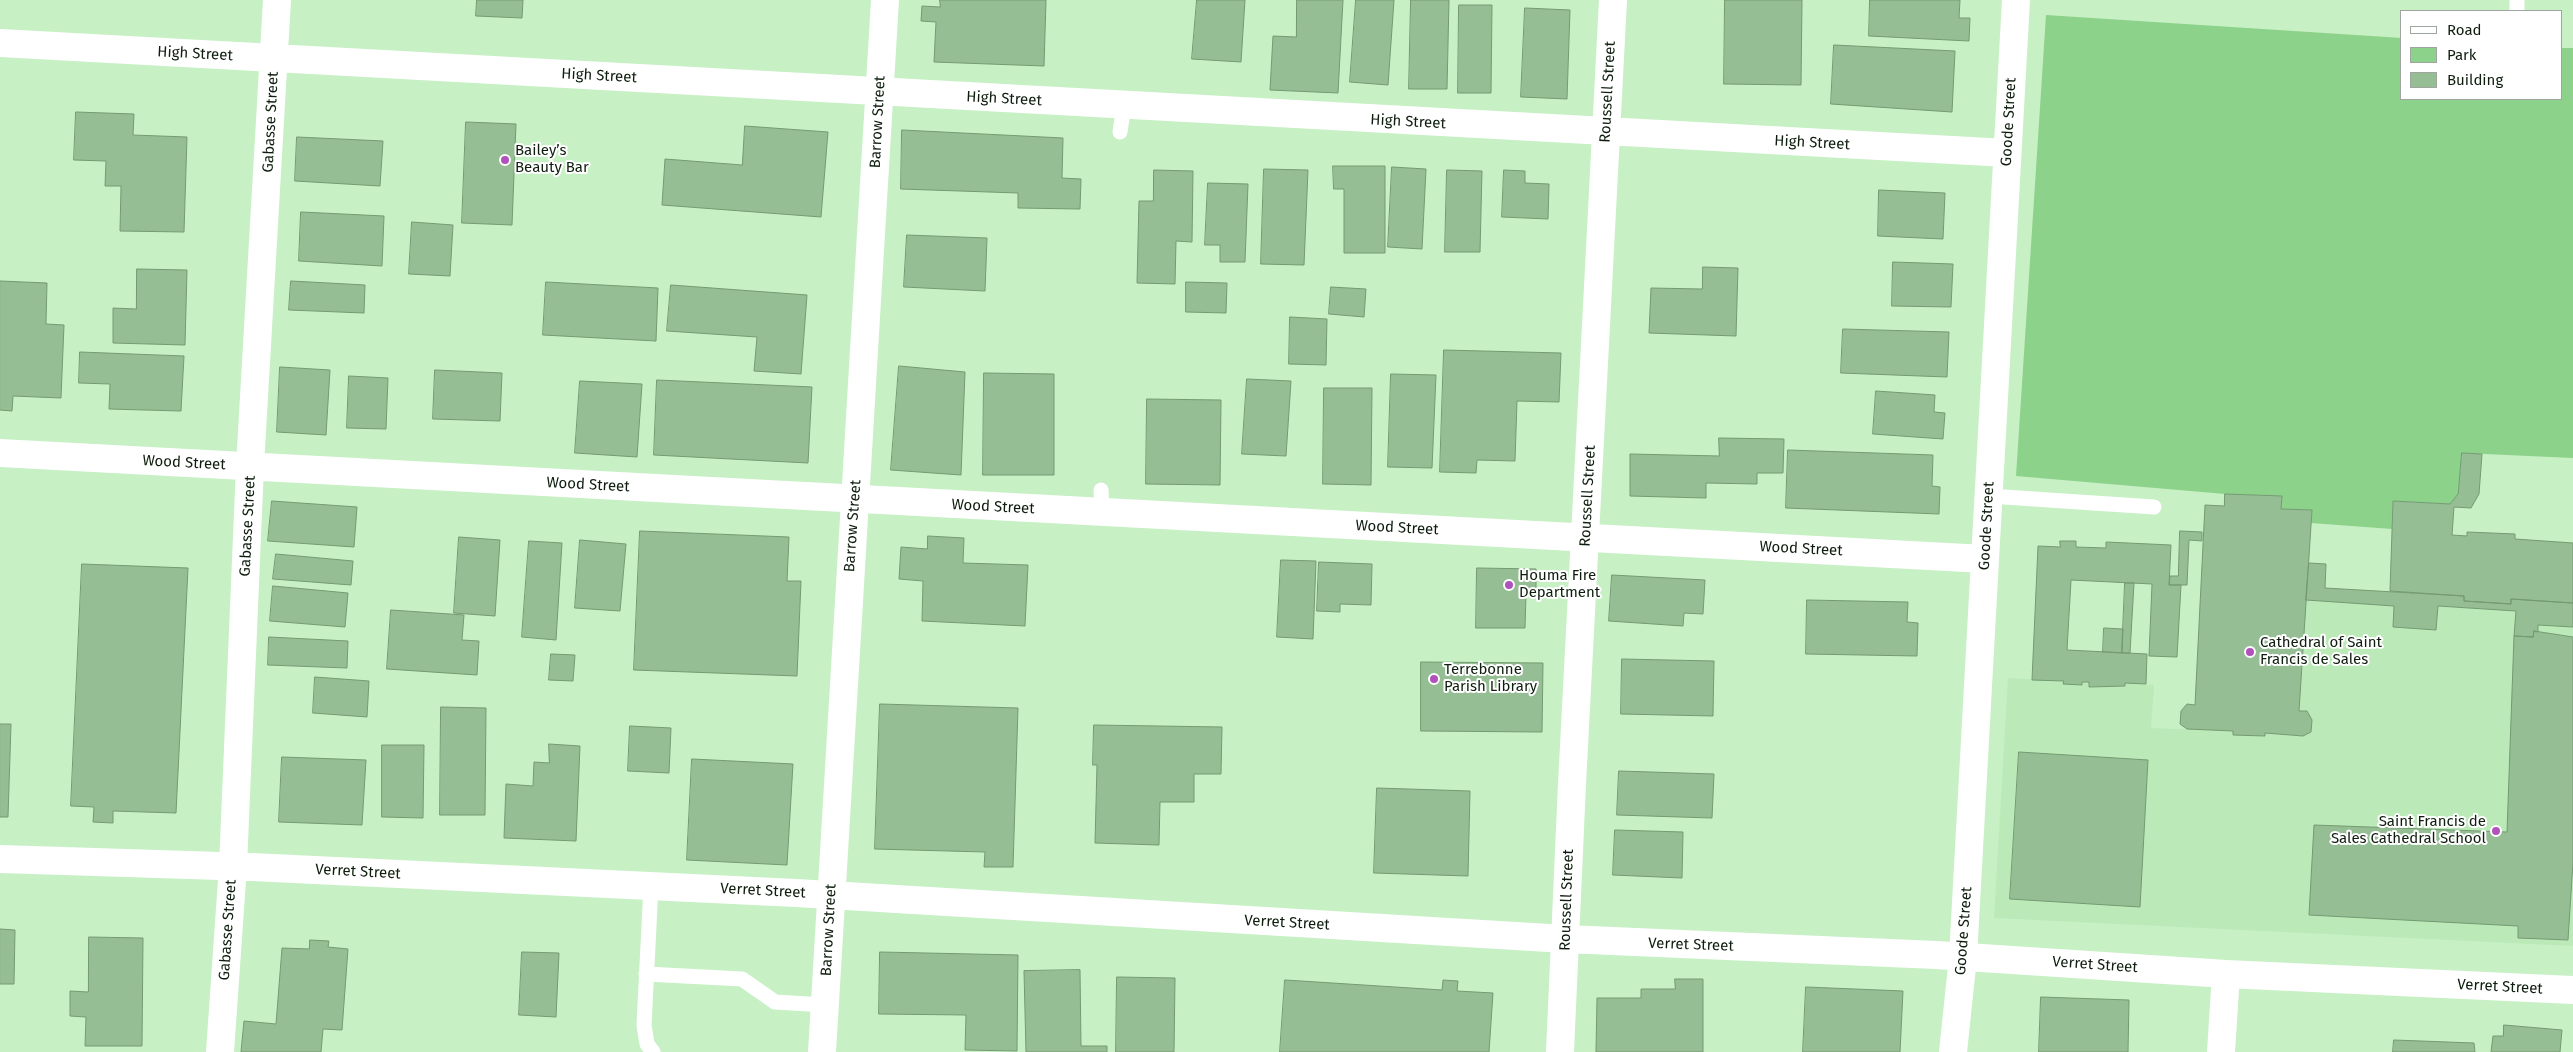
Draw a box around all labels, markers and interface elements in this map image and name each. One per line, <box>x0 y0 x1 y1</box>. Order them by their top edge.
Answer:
legend <box>2400 10 2563 100</box>
text: Road <box>2447 21 2482 39</box>
street label: Roussell Street <box>1596 41 1620 143</box>
street label: High Street <box>157 43 233 65</box>
text: Park <box>2447 46 2477 64</box>
street label: High Street <box>561 65 637 87</box>
street label: Gabasse Street <box>259 71 283 173</box>
text: Building <box>2447 71 2503 89</box>
street label: Barrow Street <box>867 75 889 169</box>
street label: Goode Street <box>1998 77 2020 167</box>
street label: High Street <box>966 88 1042 110</box>
street label: High Street <box>1370 111 1446 133</box>
street label: High Street <box>1774 132 1850 154</box>
place label: Bailey’s Beauty Bar <box>515 142 589 177</box>
marker: Bailey’s Beauty Bar <box>499 154 511 166</box>
street label: Roussell Street <box>1576 445 1600 547</box>
street label: Wood Street <box>142 452 226 474</box>
street label: Wood Street <box>546 474 630 496</box>
street label: Gabasse Street <box>236 475 260 577</box>
street label: Barrow Street <box>841 479 865 573</box>
street label: Goode Street <box>1976 481 1998 571</box>
street label: Wood Street <box>951 496 1035 518</box>
street label: Wood Street <box>1355 517 1439 539</box>
street label: Wood Street <box>1759 538 1843 560</box>
place label: Houma Fire Department <box>1519 567 1600 602</box>
marker: Houma Fire Department <box>1503 579 1515 591</box>
place label: Cathedral of Saint Francis de Sales <box>2260 634 2382 669</box>
marker: Cathedral of Saint Francis de Sales <box>2244 646 2256 658</box>
place label: Terrebonne Parish Library <box>1444 661 1537 696</box>
marker: Terrebonne Parish Library <box>1428 673 1440 685</box>
place label: Saint Francis de Sales Cathedral School <box>2331 813 2486 848</box>
marker: Saint Francis de Sales Cathedral School <box>2490 825 2502 837</box>
street label: Roussell Street <box>1556 849 1578 951</box>
street label: Verret Street <box>315 861 401 883</box>
street label: Gabasse Street <box>215 879 241 981</box>
street label: Verret Street <box>720 880 806 902</box>
street label: Barrow Street <box>818 883 840 977</box>
street label: Goode Street <box>1952 886 1976 976</box>
street label: Verret Street <box>1244 912 1330 934</box>
street label: Verret Street <box>1648 935 1734 955</box>
street label: Verret Street <box>2052 953 2138 977</box>
street label: Verret Street <box>2457 976 2543 998</box>

